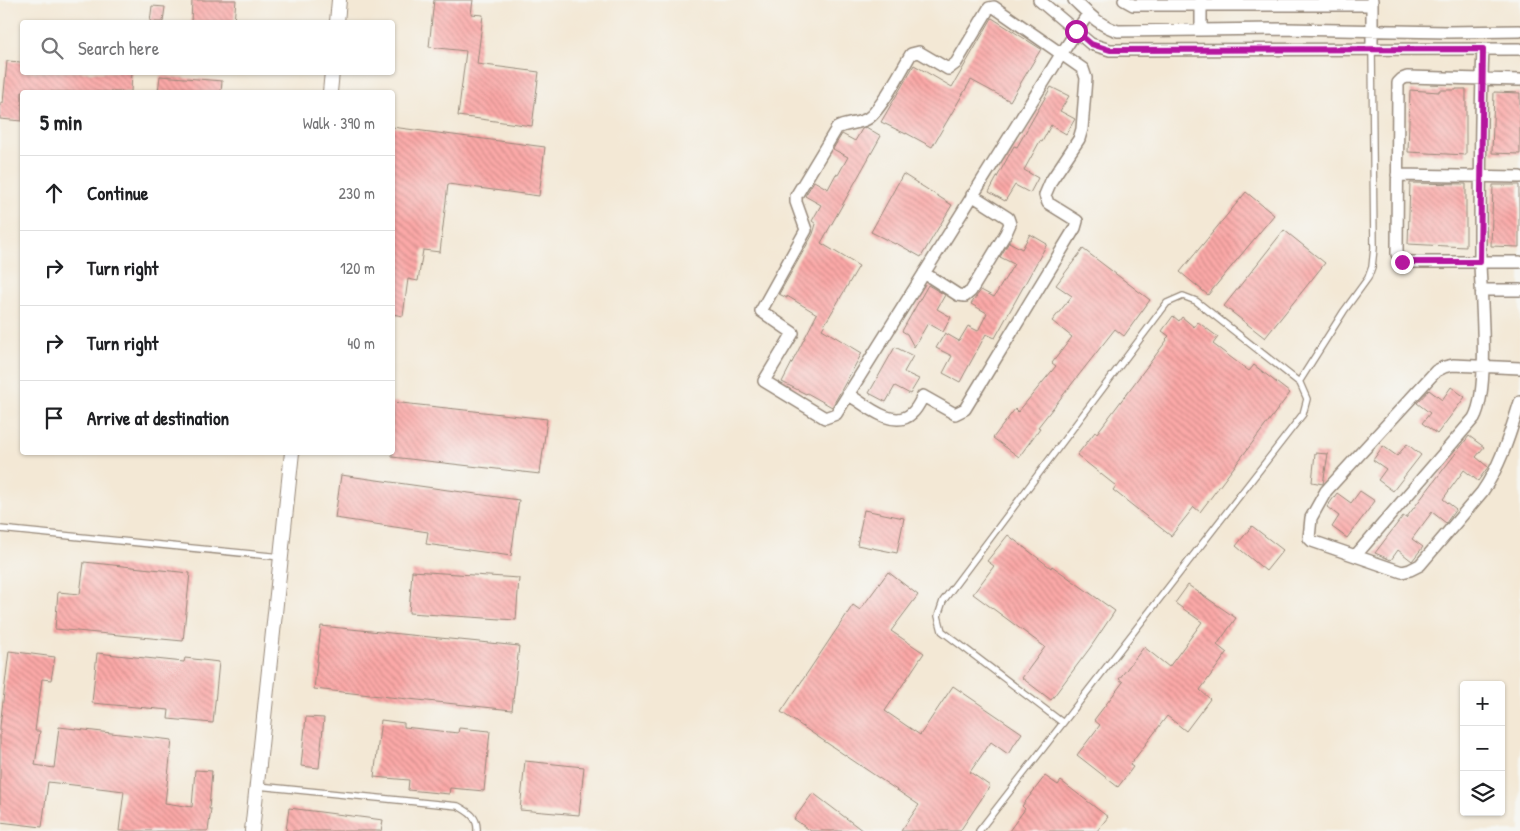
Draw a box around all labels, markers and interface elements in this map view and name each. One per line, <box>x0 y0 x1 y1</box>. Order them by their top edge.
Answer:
search box <box>20 20 395 75</box>
route start <box>1065 20 1088 43</box>
icon: search <box>38 34 66 62</box>
text: Search here <box>78 35 159 61</box>
text: 5 min <box>40 108 82 137</box>
text: Walk · 390 m <box>303 112 375 134</box>
icon: ahead <box>40 179 68 207</box>
text: Continue <box>87 180 148 206</box>
text: 230 m <box>339 182 375 204</box>
route end <box>1391 251 1414 274</box>
icon: right <box>40 254 68 282</box>
text: Turn right <box>87 255 158 281</box>
text: 120 m <box>340 257 375 279</box>
icon: right <box>40 329 68 357</box>
text: Turn right <box>87 330 158 356</box>
text: 40 m <box>347 332 375 354</box>
icon: arrive <box>40 404 68 432</box>
text: Arrive at destination <box>87 405 229 431</box>
map controls <box>1460 681 1505 816</box>
button: + <box>1460 681 1505 726</box>
button: − <box>1460 726 1505 771</box>
button: layers <box>1460 771 1505 816</box>

